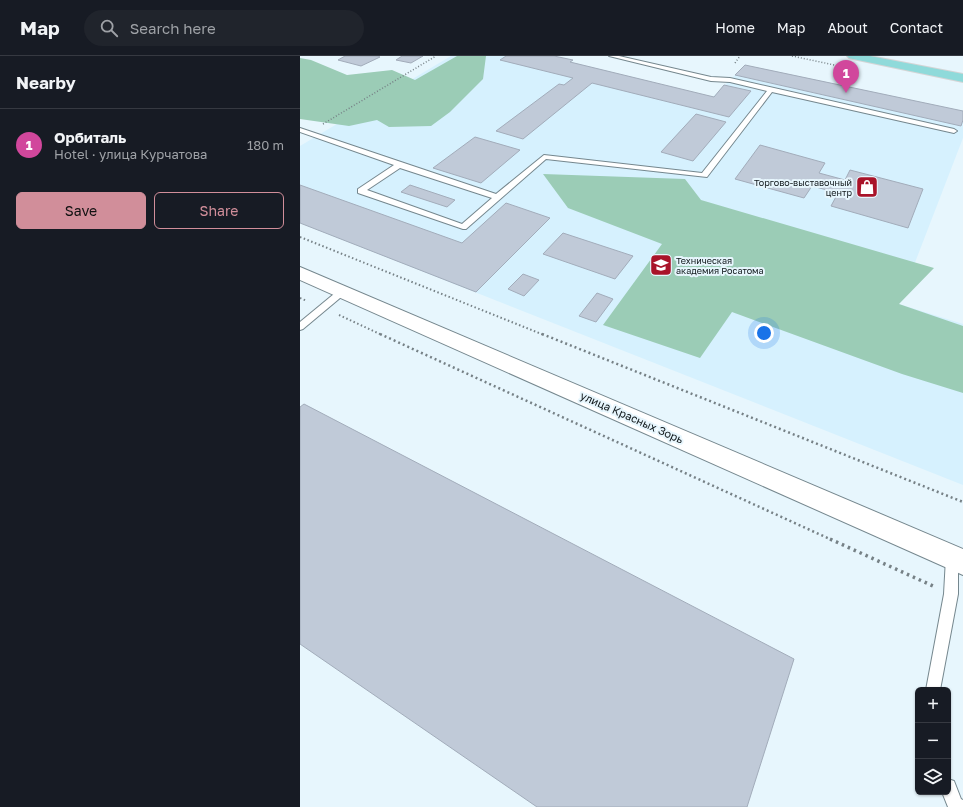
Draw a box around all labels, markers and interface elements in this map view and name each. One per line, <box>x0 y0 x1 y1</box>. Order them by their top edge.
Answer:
search box <box>84 10 364 46</box>
text: Map <box>20 16 60 39</box>
icon: search <box>98 17 120 39</box>
text: Search here <box>130 19 216 37</box>
text: Home <box>715 19 755 36</box>
text: Map <box>777 19 805 36</box>
text: About <box>827 19 868 36</box>
text: Contact <box>890 19 943 36</box>
pin: 1 <box>833 60 859 93</box>
text: Nearby <box>16 72 76 93</box>
text: Орбиталь <box>54 128 126 146</box>
text: 1 <box>26 137 32 153</box>
text: 180 m <box>247 137 284 153</box>
text: Hotel · улица Курчатова <box>54 146 207 162</box>
shop icon: Торгово-выставочный центр <box>854 174 880 200</box>
place label: Торгово-выставочный центр <box>754 177 852 198</box>
button: Save <box>16 192 146 229</box>
button: Share <box>154 192 284 229</box>
school or university icon: Техническая академия Росатома <box>648 252 674 278</box>
place label: Техническая академия Росатома <box>676 255 764 276</box>
your location <box>754 323 774 343</box>
street label: улица Красных Зорь <box>578 388 686 446</box>
map controls <box>915 687 951 795</box>
button: + <box>915 687 951 723</box>
button: − <box>915 723 951 759</box>
button: layers <box>915 759 951 795</box>

